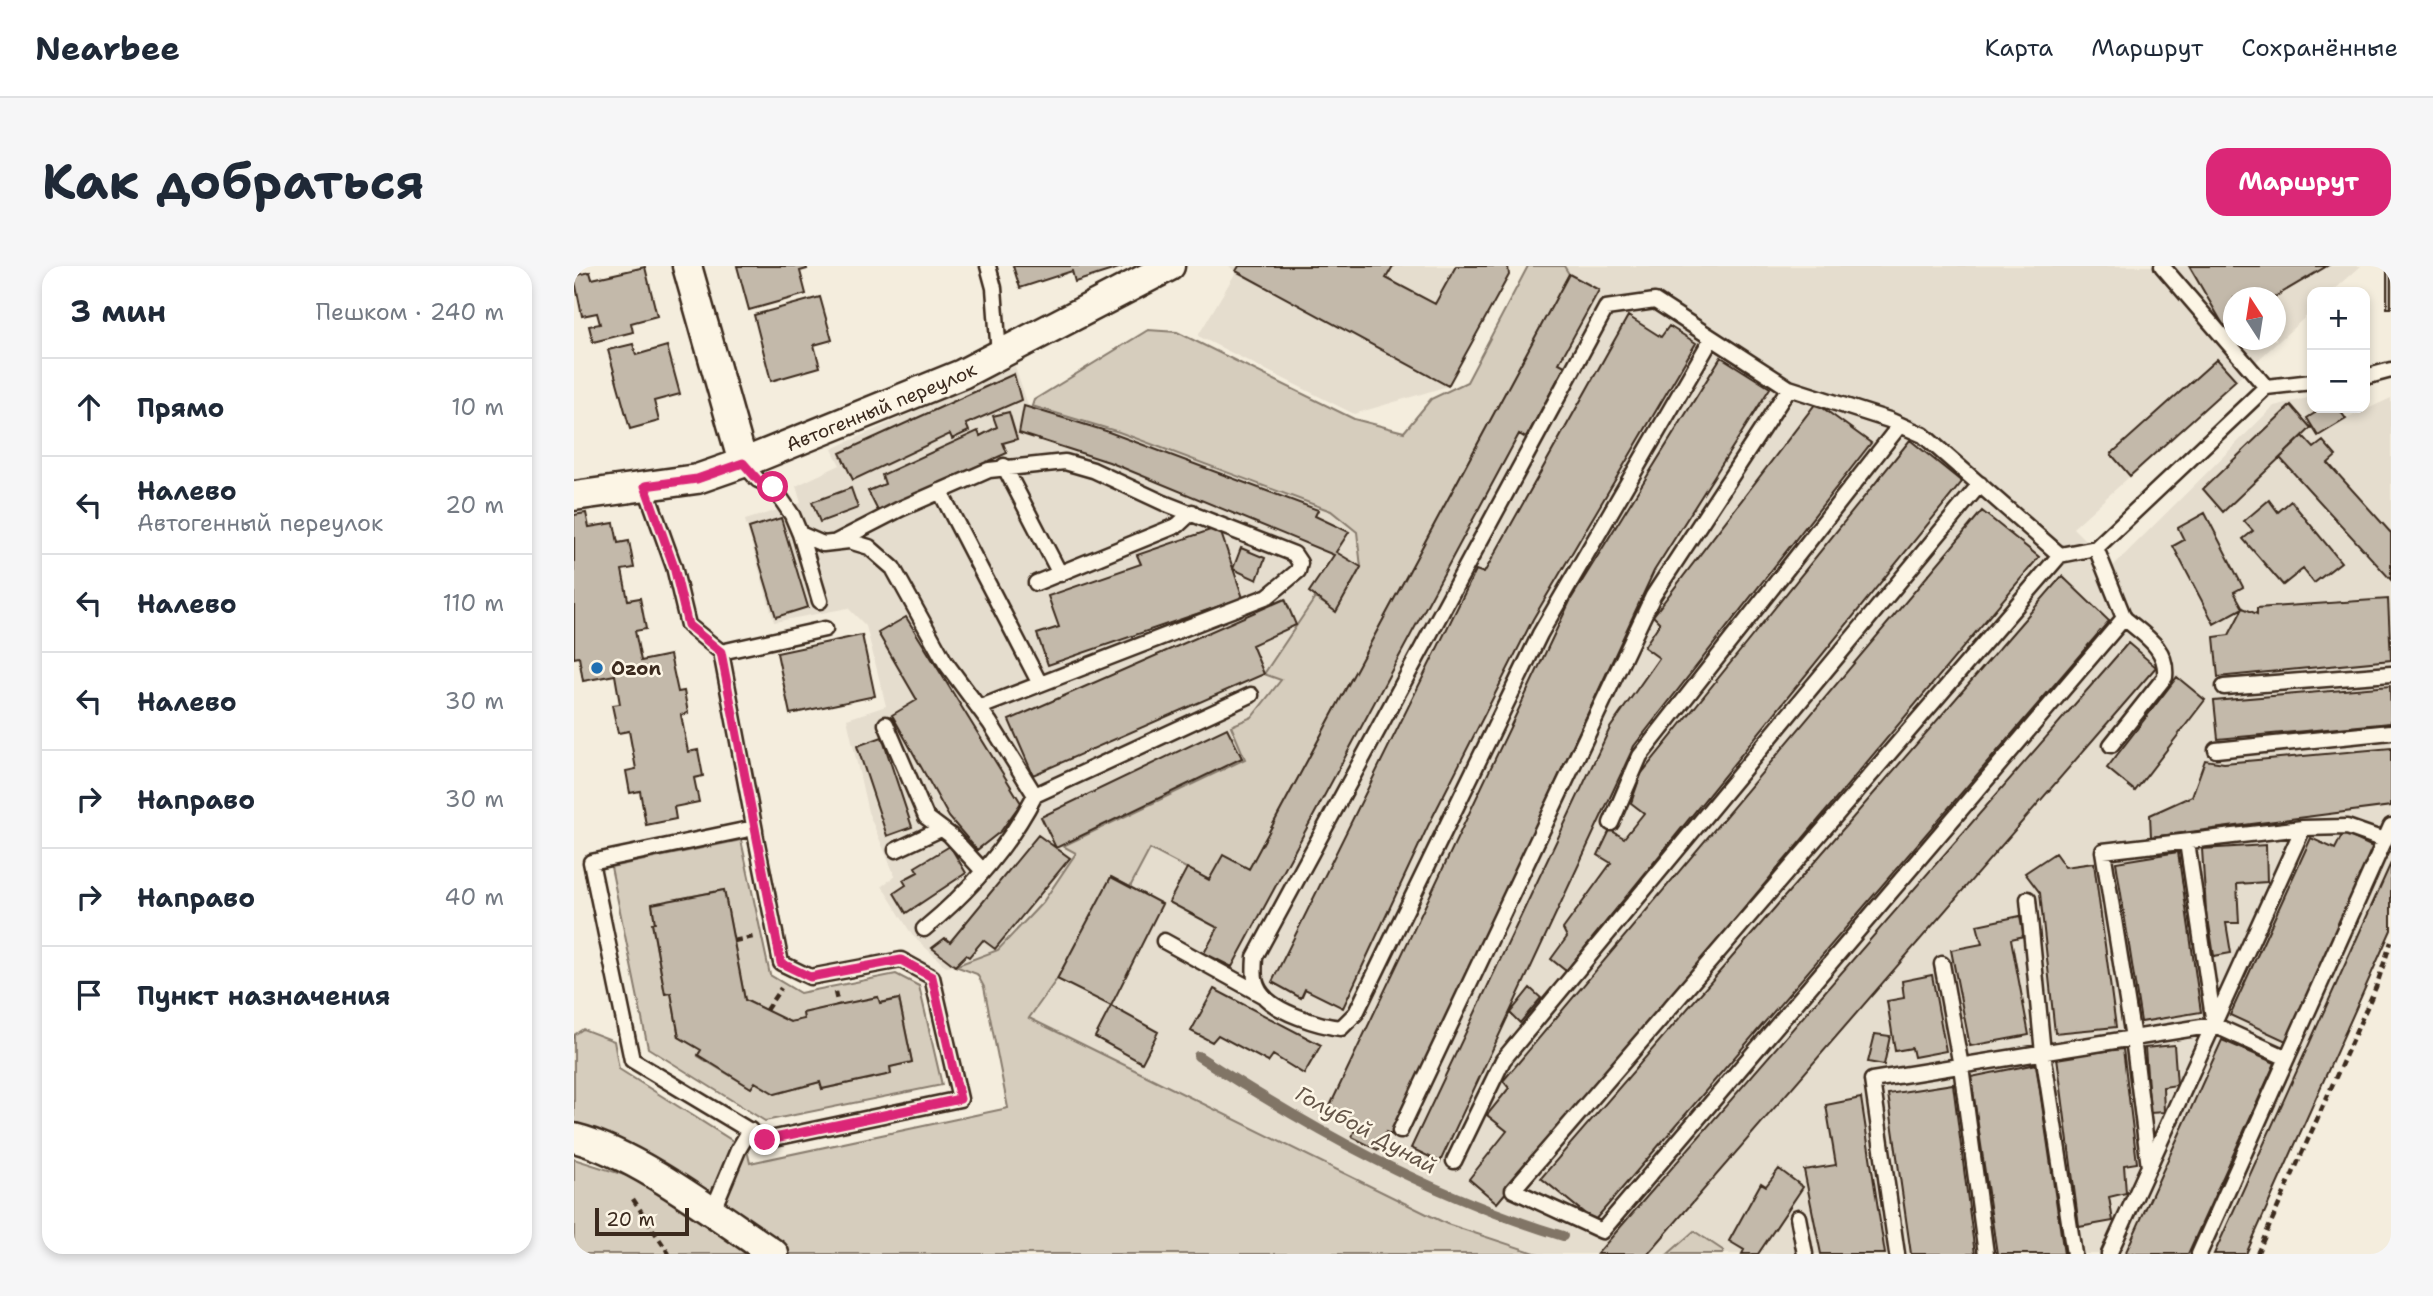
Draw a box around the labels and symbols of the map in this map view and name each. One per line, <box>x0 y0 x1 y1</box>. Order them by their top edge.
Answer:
north arrow <box>2223 287 2286 350</box>
street label: Автогенный переулок <box>782 356 981 457</box>
route start <box>757 471 788 502</box>
place label: Ozon <box>611 656 661 681</box>
marker: Ozon <box>589 660 605 676</box>
water label: Голубой Дунай <box>1290 1080 1442 1180</box>
route end <box>749 1124 780 1155</box>
scale bar <box>595 1205 690 1237</box>

